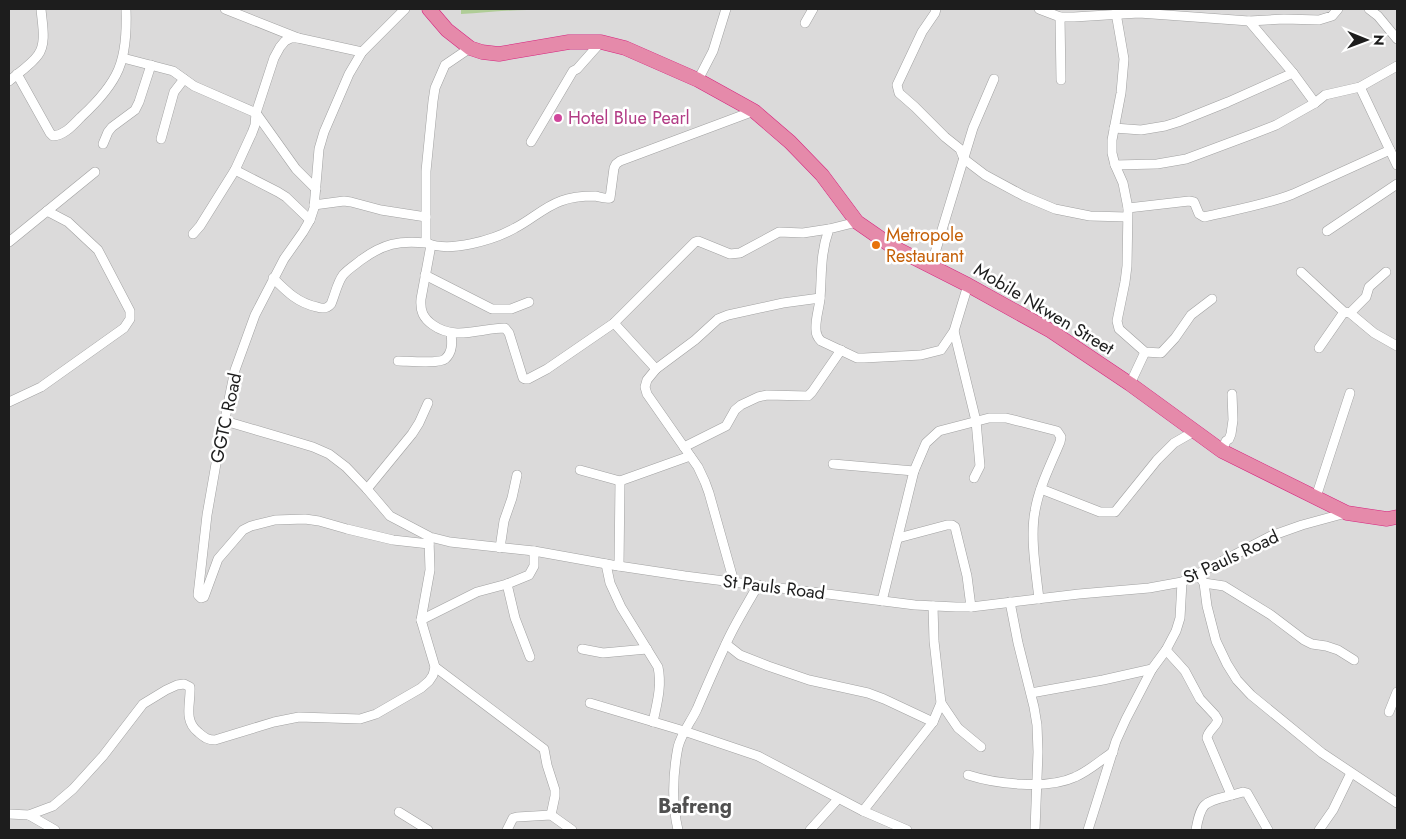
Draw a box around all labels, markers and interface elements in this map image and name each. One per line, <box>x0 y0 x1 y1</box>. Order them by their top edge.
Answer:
north arrow <box>1341 15 1391 65</box>
text: N <box>1369 34 1389 46</box>
place label: Hotel Blue Pearl <box>568 105 690 131</box>
marker: Hotel Blue Pearl <box>552 112 564 124</box>
place label: Metropole Restaurant <box>886 222 964 269</box>
marker: Metropole Restaurant <box>870 239 882 251</box>
street label: Mobile Nkwen Street <box>969 257 1120 362</box>
street label: GGTC Road <box>204 371 248 465</box>
street label: St Pauls Road <box>1179 524 1283 590</box>
street label: St Pauls Road <box>721 568 827 606</box>
district label: Bafreng <box>658 792 732 821</box>

